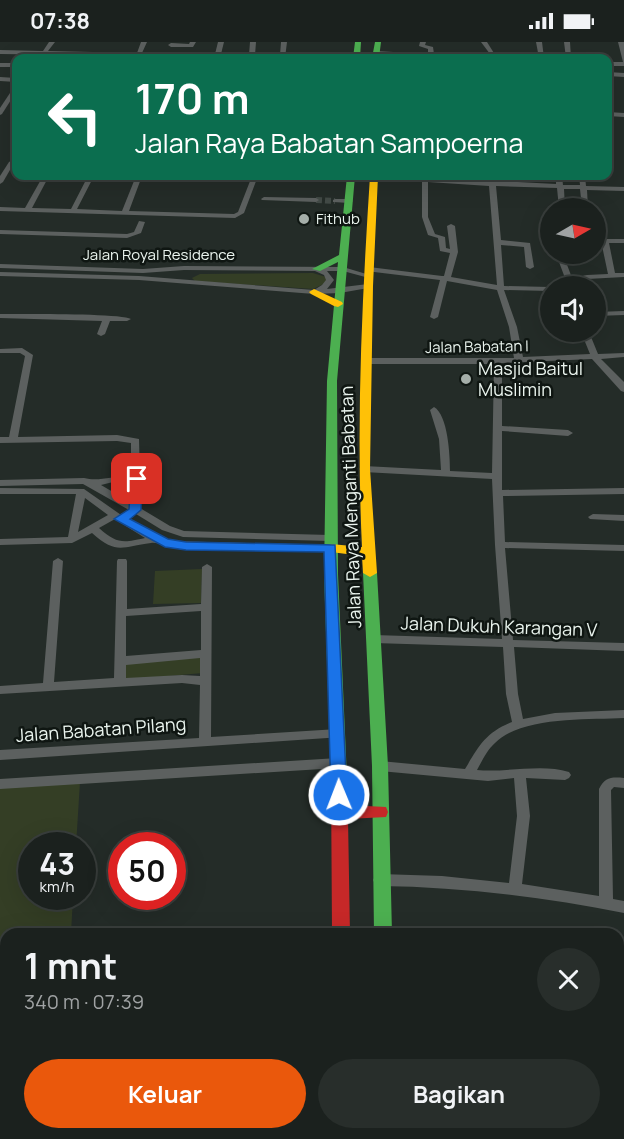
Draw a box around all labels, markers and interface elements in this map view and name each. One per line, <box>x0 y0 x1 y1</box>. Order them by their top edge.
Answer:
text: 07:38 <box>30 6 90 36</box>
text: 170 m <box>135 69 250 127</box>
icon: left <box>36 78 114 156</box>
text: Jalan Raya Babatan Sampoerna <box>135 124 523 161</box>
north arrow <box>540 198 606 264</box>
map controls <box>540 198 606 342</box>
place label: Fithub <box>316 208 360 229</box>
marker: Fithub <box>297 212 311 226</box>
street label: Jalan Royal Residence <box>83 244 235 265</box>
button: sound <box>540 276 606 342</box>
street label: Jalan Babatan I <box>425 335 529 358</box>
place label: Masjid Baitul Muslimin <box>478 356 583 401</box>
marker: Masjid Baitul Muslimin <box>459 372 473 386</box>
street label: Jalan Raya Menganti Babatan <box>334 385 366 629</box>
pin <box>111 453 162 504</box>
icon: arrive <box>120 462 153 495</box>
street label: Jalan Dukuh Karangan V <box>400 611 598 641</box>
street label: Jalan Babatan Pilang <box>15 711 187 747</box>
position arrow <box>307 763 371 827</box>
speed limit sign: 50 <box>108 832 186 910</box>
text: 43 <box>39 843 75 884</box>
text: km/h <box>40 876 74 897</box>
text: 1 mnt <box>24 941 117 990</box>
button: close <box>537 948 600 1011</box>
text: 340 m · 07:39 <box>24 988 144 1015</box>
button: Keluar <box>24 1059 306 1128</box>
button: Bagikan <box>318 1059 600 1128</box>

